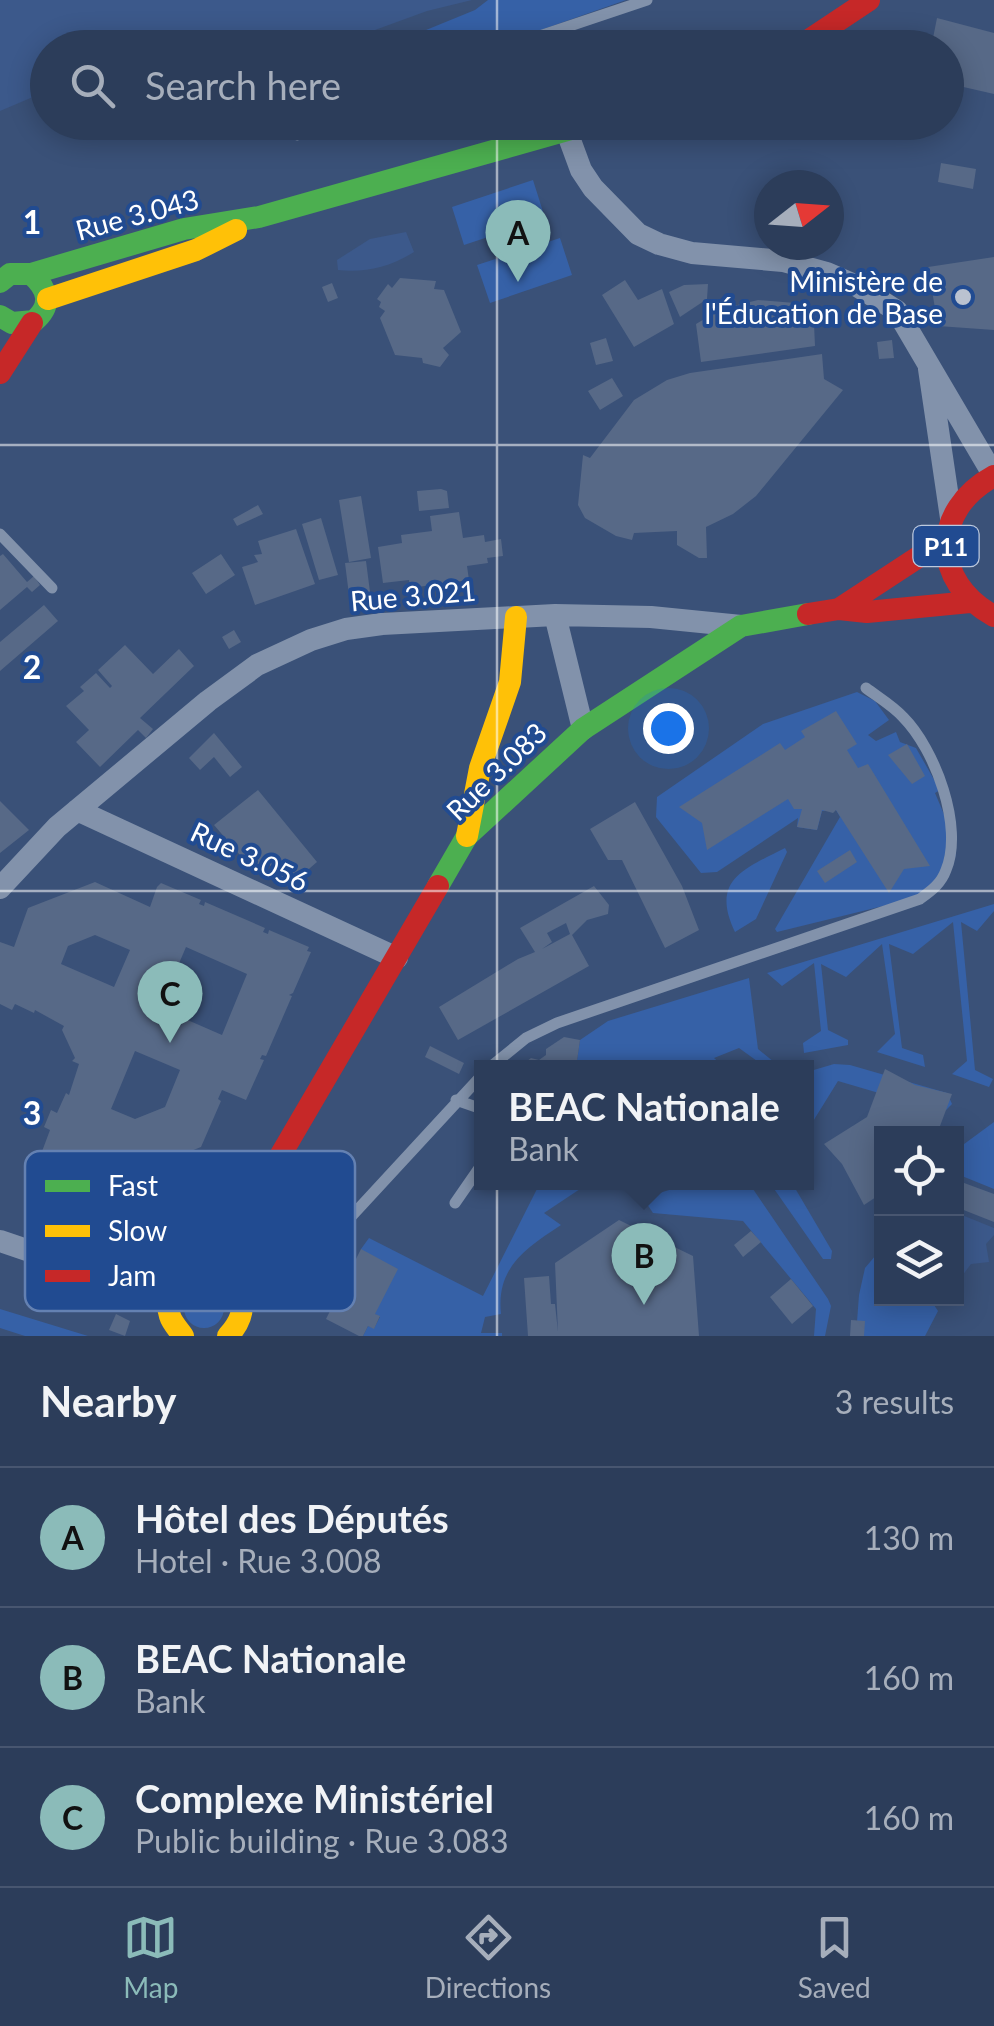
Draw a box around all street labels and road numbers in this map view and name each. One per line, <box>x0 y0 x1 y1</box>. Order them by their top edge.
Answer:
street label: Rue 3.043 <box>72 181 202 247</box>
road number: P11 <box>914 526 978 566</box>
street label: Rue 3.021 <box>349 573 477 617</box>
street label: Rue 3.083 <box>439 715 553 827</box>
street label: Rue 3.056 <box>186 814 314 898</box>

